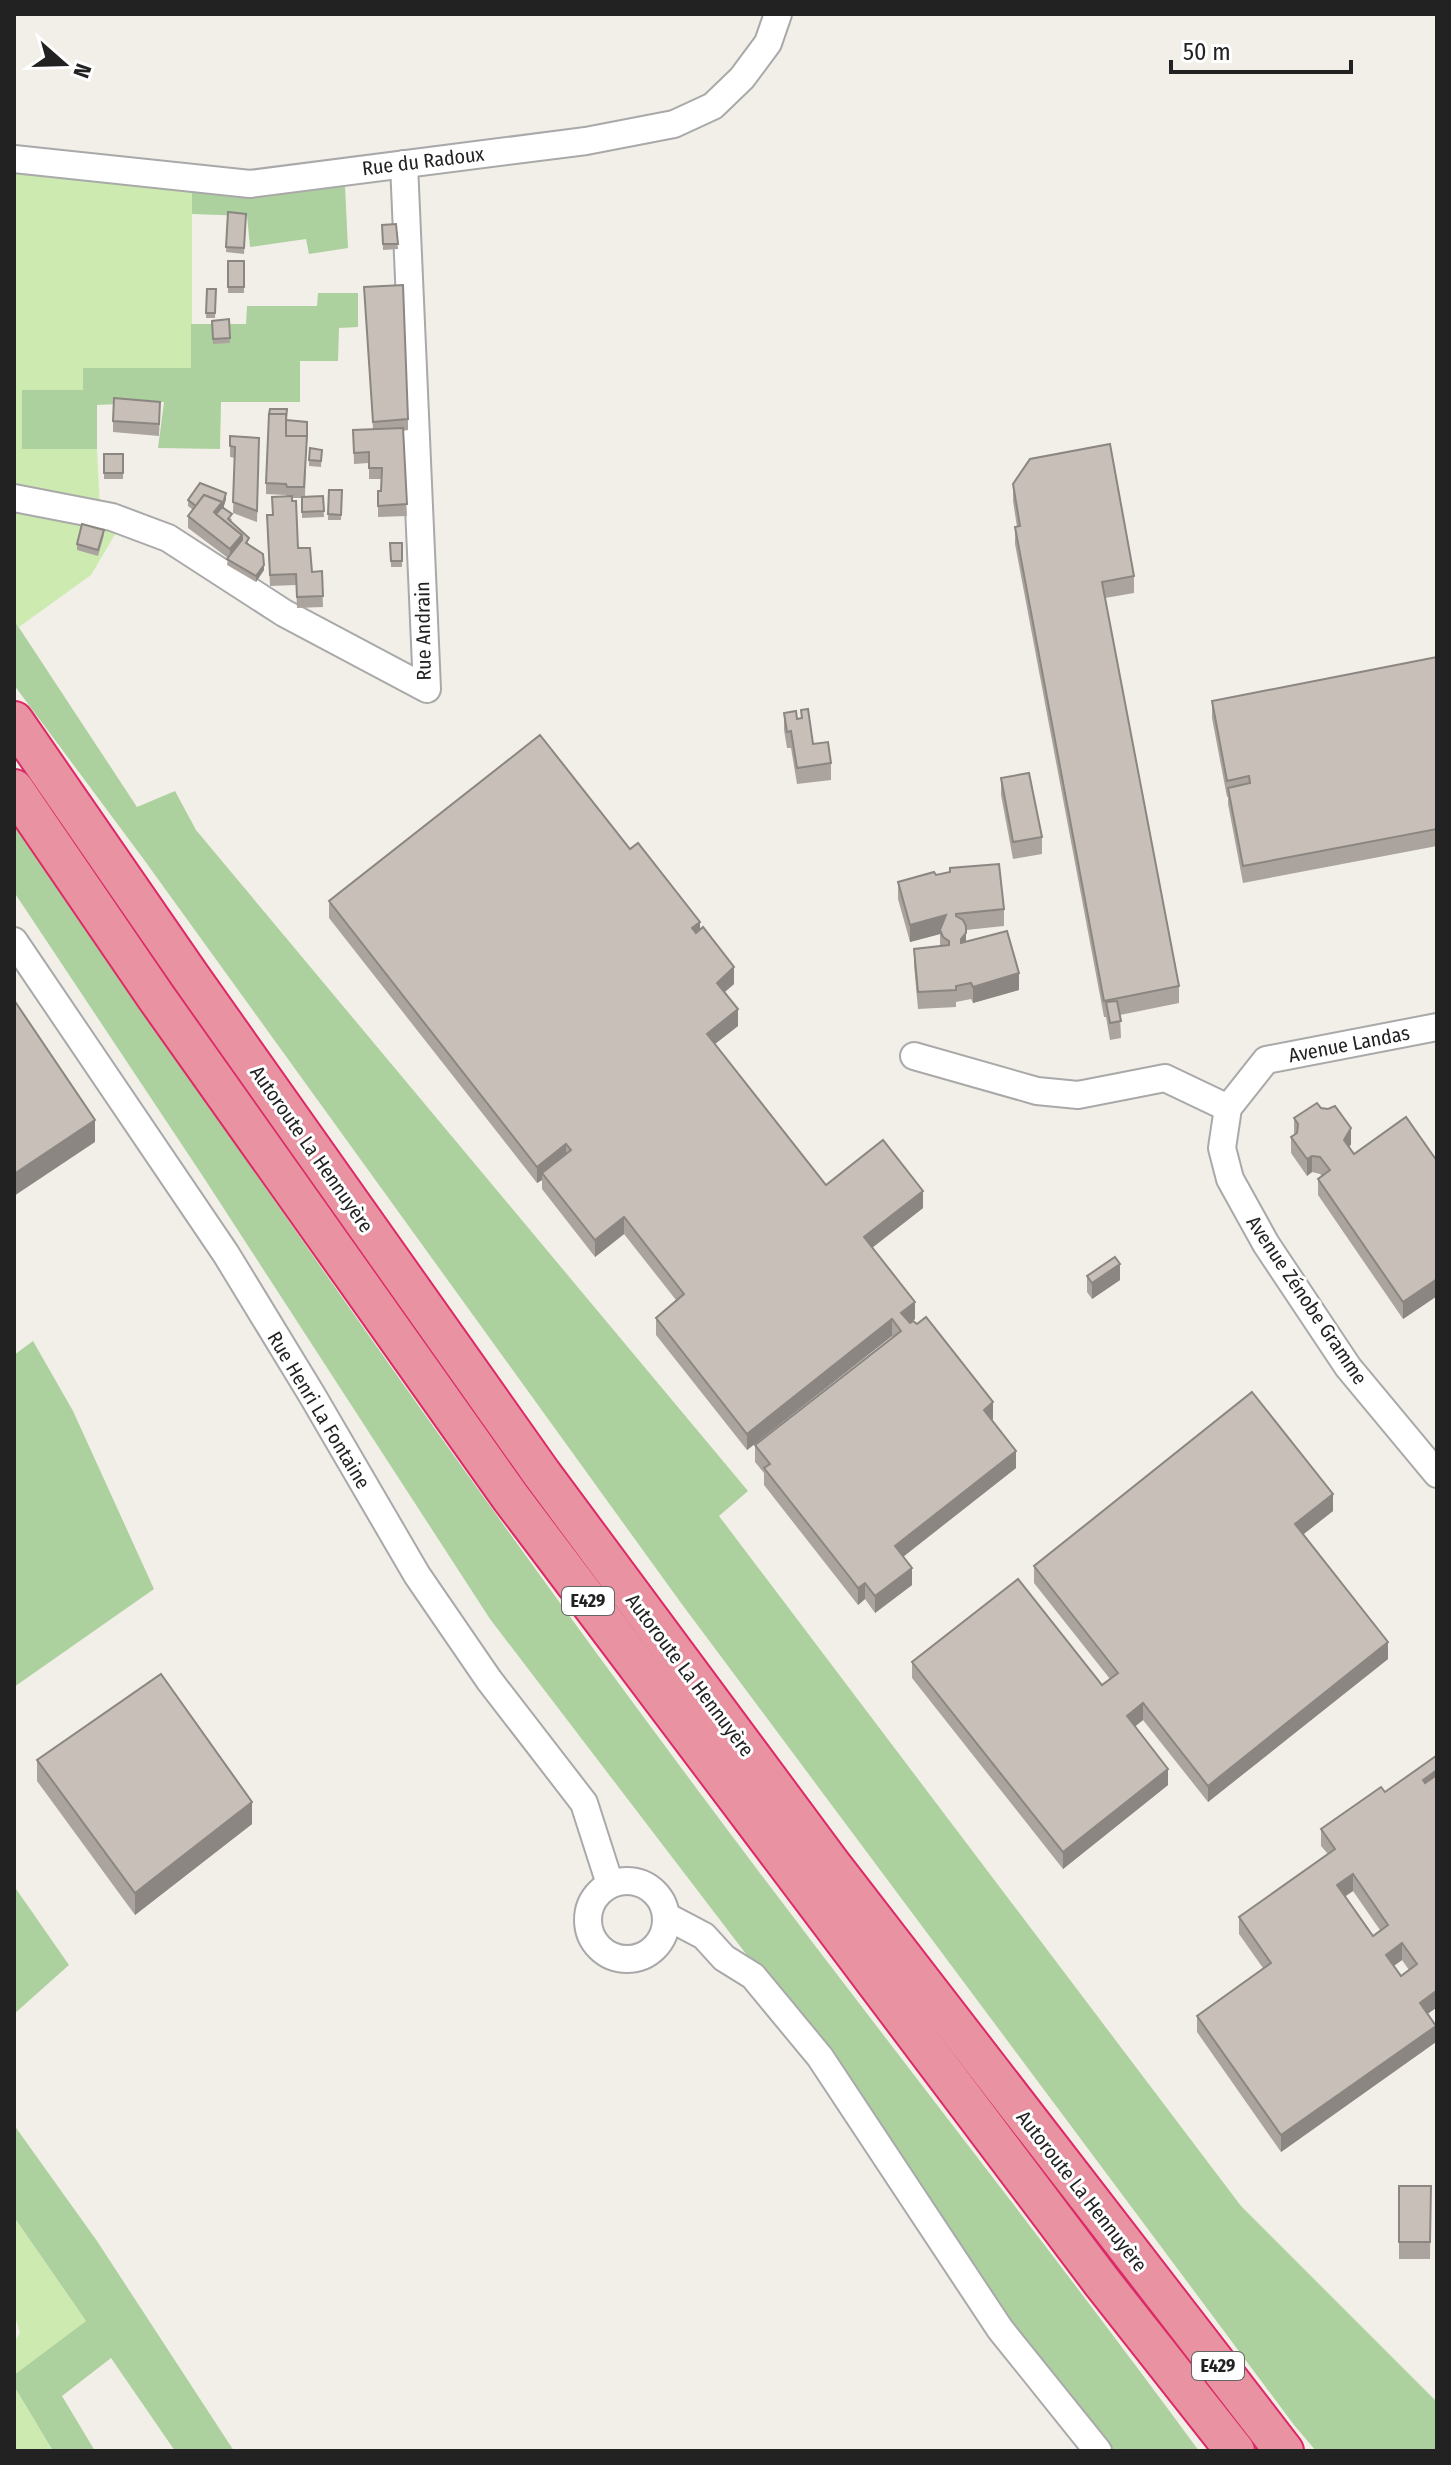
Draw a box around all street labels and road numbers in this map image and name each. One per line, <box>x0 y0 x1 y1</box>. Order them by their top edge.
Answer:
street label: Rue du Radoux <box>361 142 486 180</box>
street label: Rue Andrain <box>410 581 436 681</box>
street label: Avenue Landas <box>1286 1021 1412 1067</box>
street label: Autoroute La Hennuyère <box>245 1061 379 1237</box>
street label: Avenue Zénobe Gramme <box>1242 1211 1372 1389</box>
street label: Rue Henri La Fontaine <box>263 1327 375 1493</box>
road number: E429 <box>562 1587 614 1615</box>
street label: Autoroute La Hennuyère <box>621 1589 759 1761</box>
street label: Autoroute La Hennuyère <box>1012 2106 1152 2276</box>
road number: E429 <box>1192 2352 1244 2380</box>

